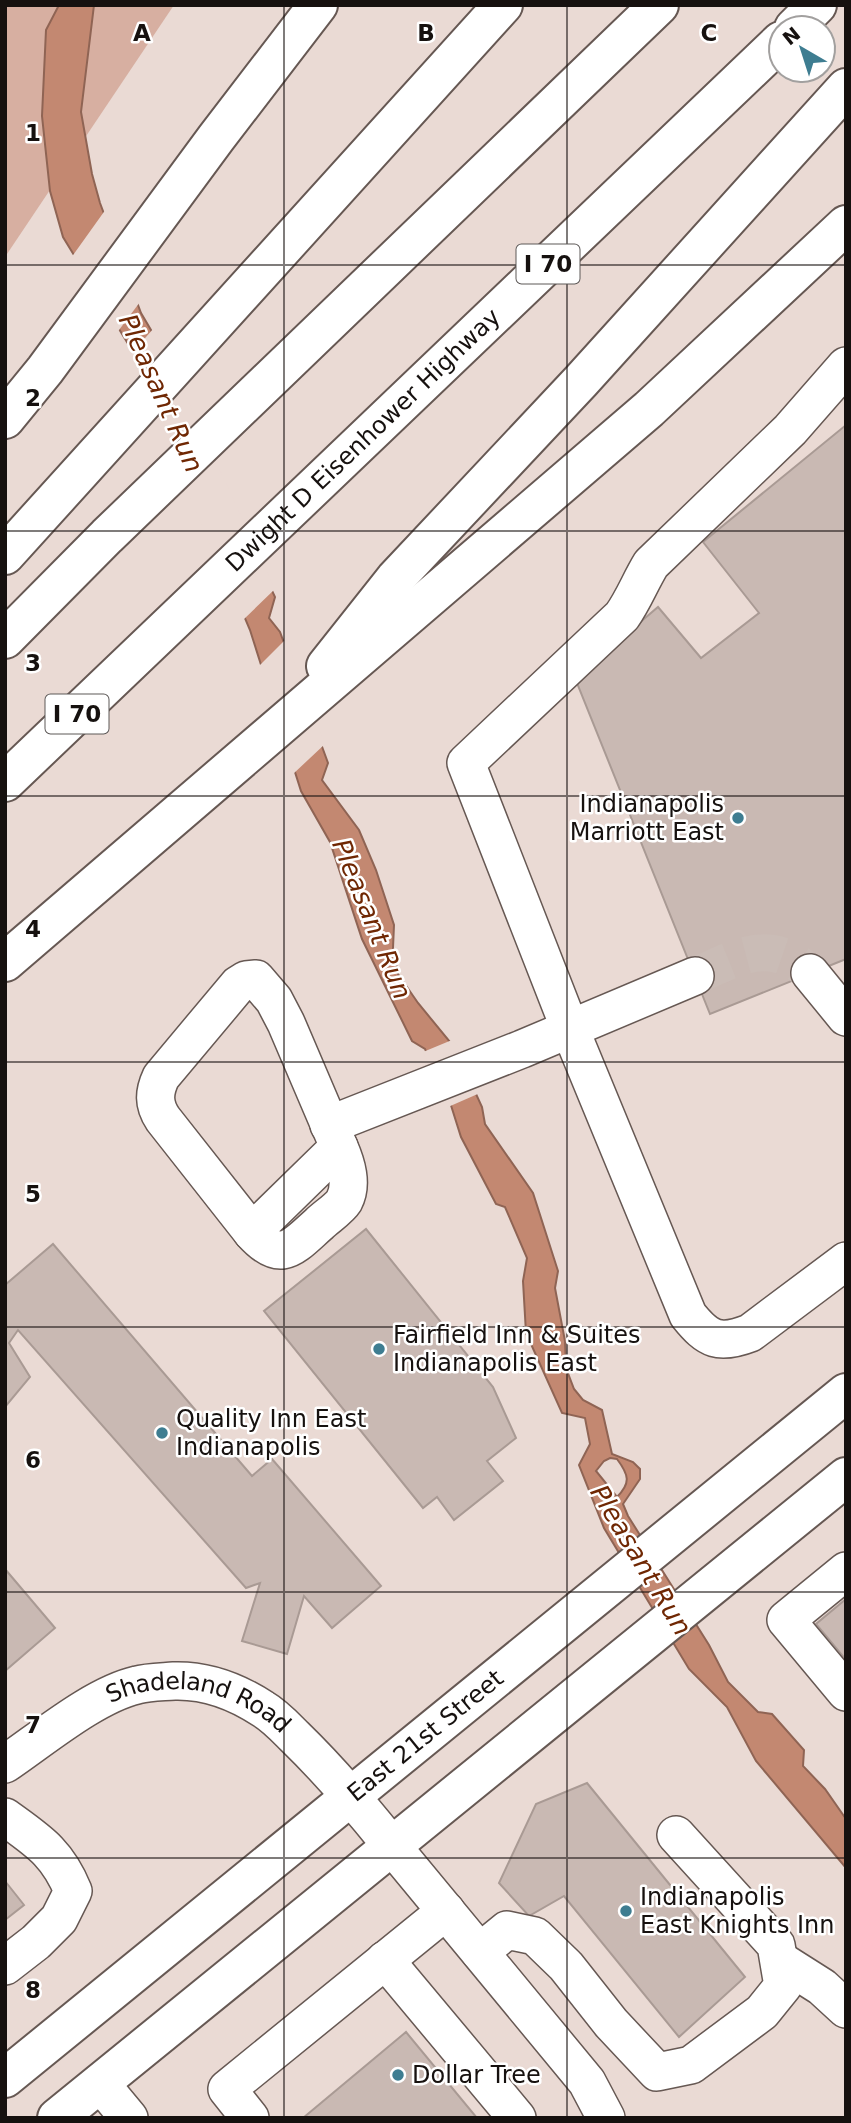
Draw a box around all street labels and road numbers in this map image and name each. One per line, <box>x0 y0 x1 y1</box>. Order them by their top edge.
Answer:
road number: I 70 <box>516 244 580 284</box>
street label: Dwight D Eisenhower Highway <box>220 303 506 577</box>
road number: I 70 <box>46 694 108 734</box>
street label: East 21st Street <box>342 1664 509 1807</box>
street label: Shadeland Road <box>101 1667 296 1739</box>

